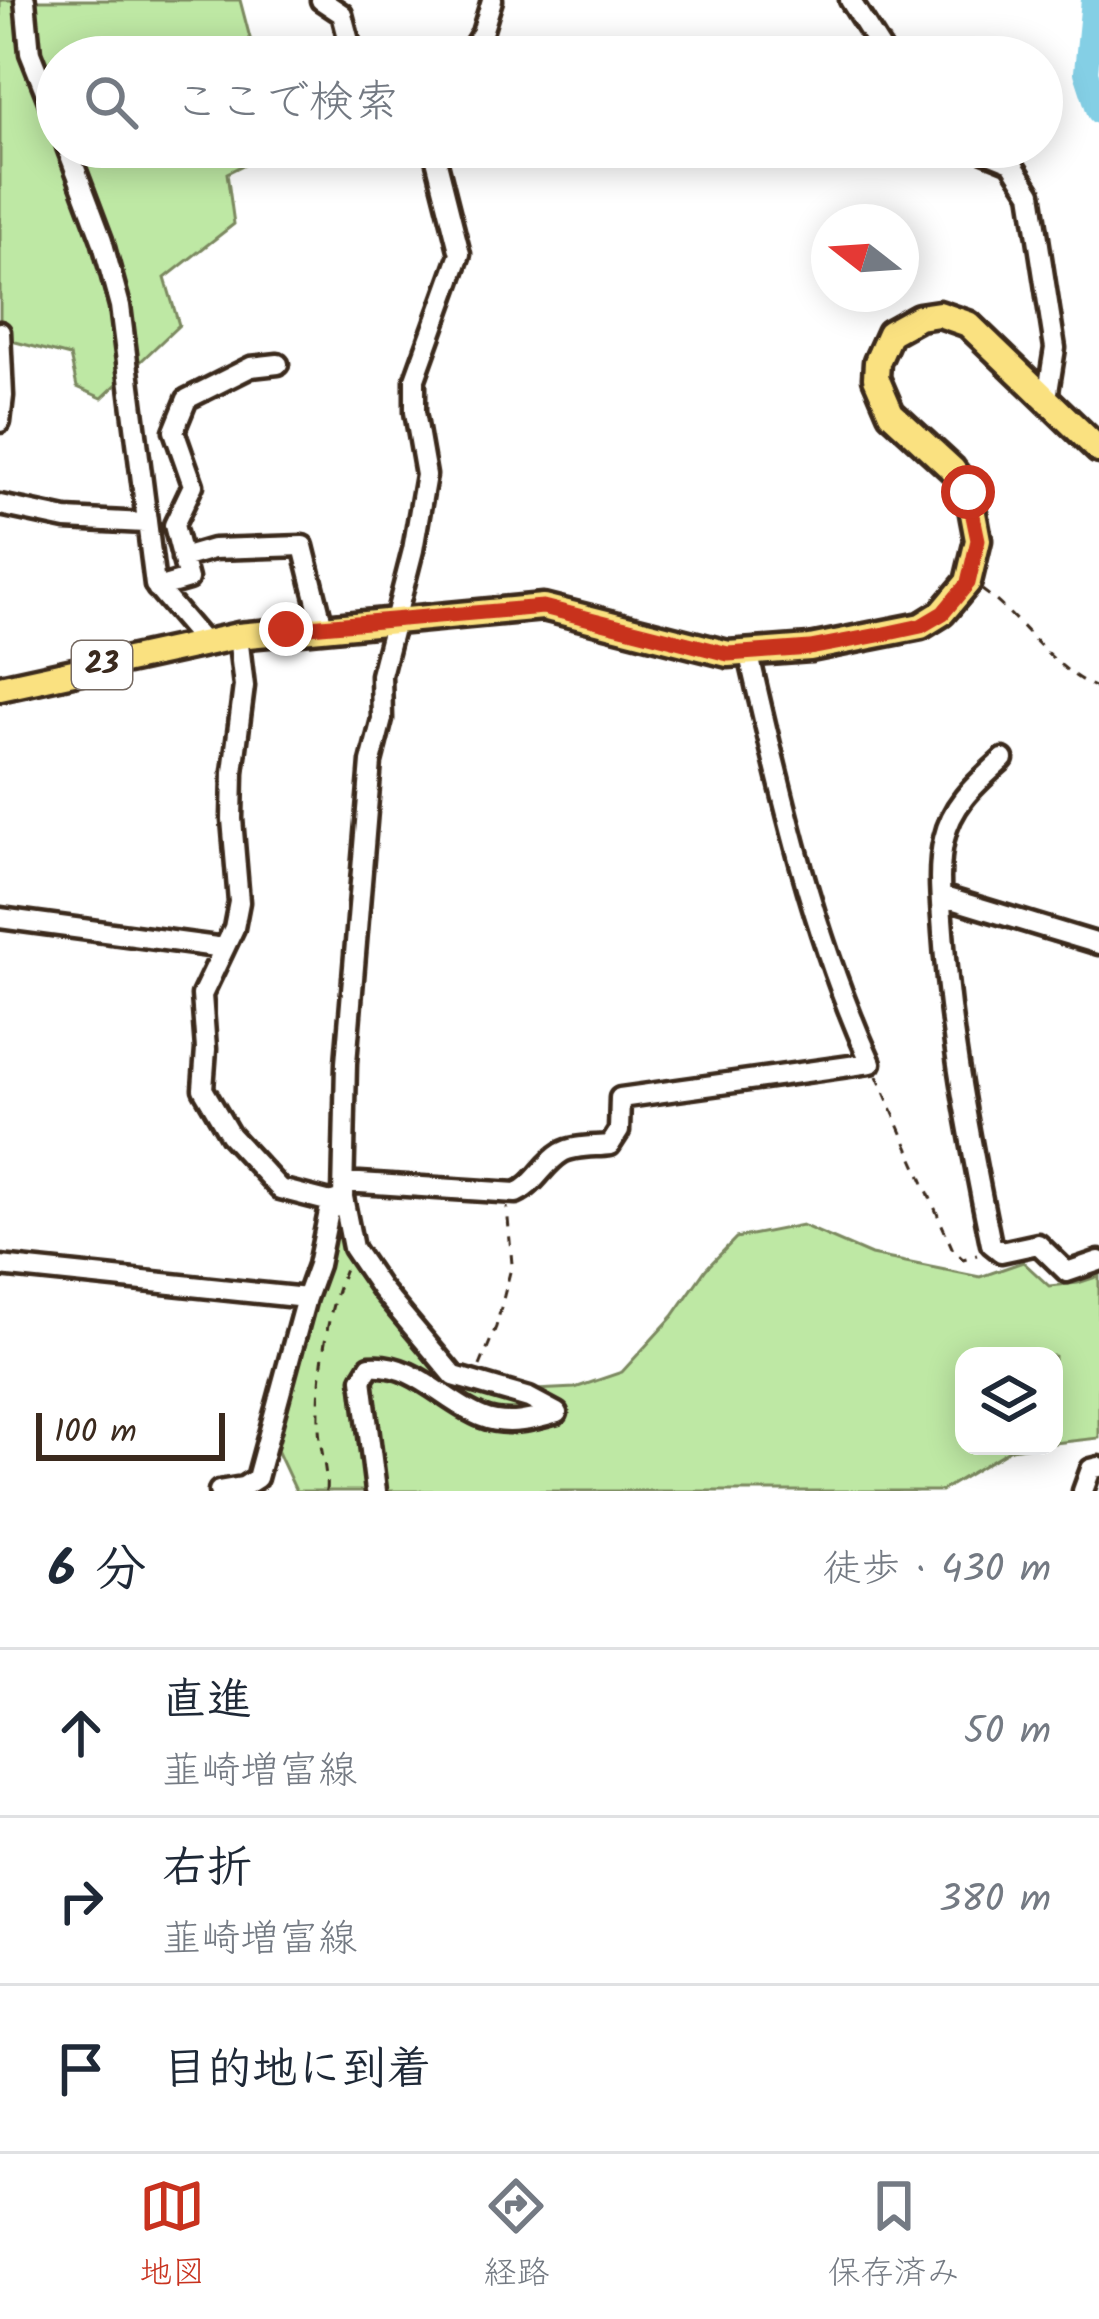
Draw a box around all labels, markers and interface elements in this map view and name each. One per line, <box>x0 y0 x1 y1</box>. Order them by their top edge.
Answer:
search box <box>36 36 1063 168</box>
text: ここで検索 <box>174 68 399 140</box>
icon: search <box>78 69 144 135</box>
north arrow <box>811 204 919 312</box>
route start <box>941 465 995 519</box>
route end <box>259 602 313 656</box>
road number: 23 <box>72 641 132 689</box>
map controls <box>955 1347 1063 1455</box>
button: layers <box>955 1347 1063 1455</box>
scale bar <box>36 1407 225 1460</box>
text: 100 m <box>54 1407 137 1460</box>
text: 6 分 <box>48 1531 146 1612</box>
text: 徒歩 · 430 m <box>823 1540 1051 1602</box>
text: 直進 <box>162 1666 252 1738</box>
icon: ahead <box>48 1700 114 1766</box>
text: 50 m <box>964 1702 1051 1764</box>
text: 韮崎増富線 <box>162 1742 357 1804</box>
text: 右折 <box>162 1834 252 1906</box>
icon: right <box>48 1868 114 1934</box>
text: 380 m <box>939 1870 1051 1932</box>
text: 韮崎増富線 <box>162 1910 357 1972</box>
text: 目的地に到着 <box>162 2035 432 2107</box>
icon: arrive <box>48 2036 114 2102</box>
tab: 地図 <box>139 2173 205 2301</box>
tab: 経路 <box>483 2173 549 2301</box>
tab: 保存済み <box>828 2173 960 2301</box>

